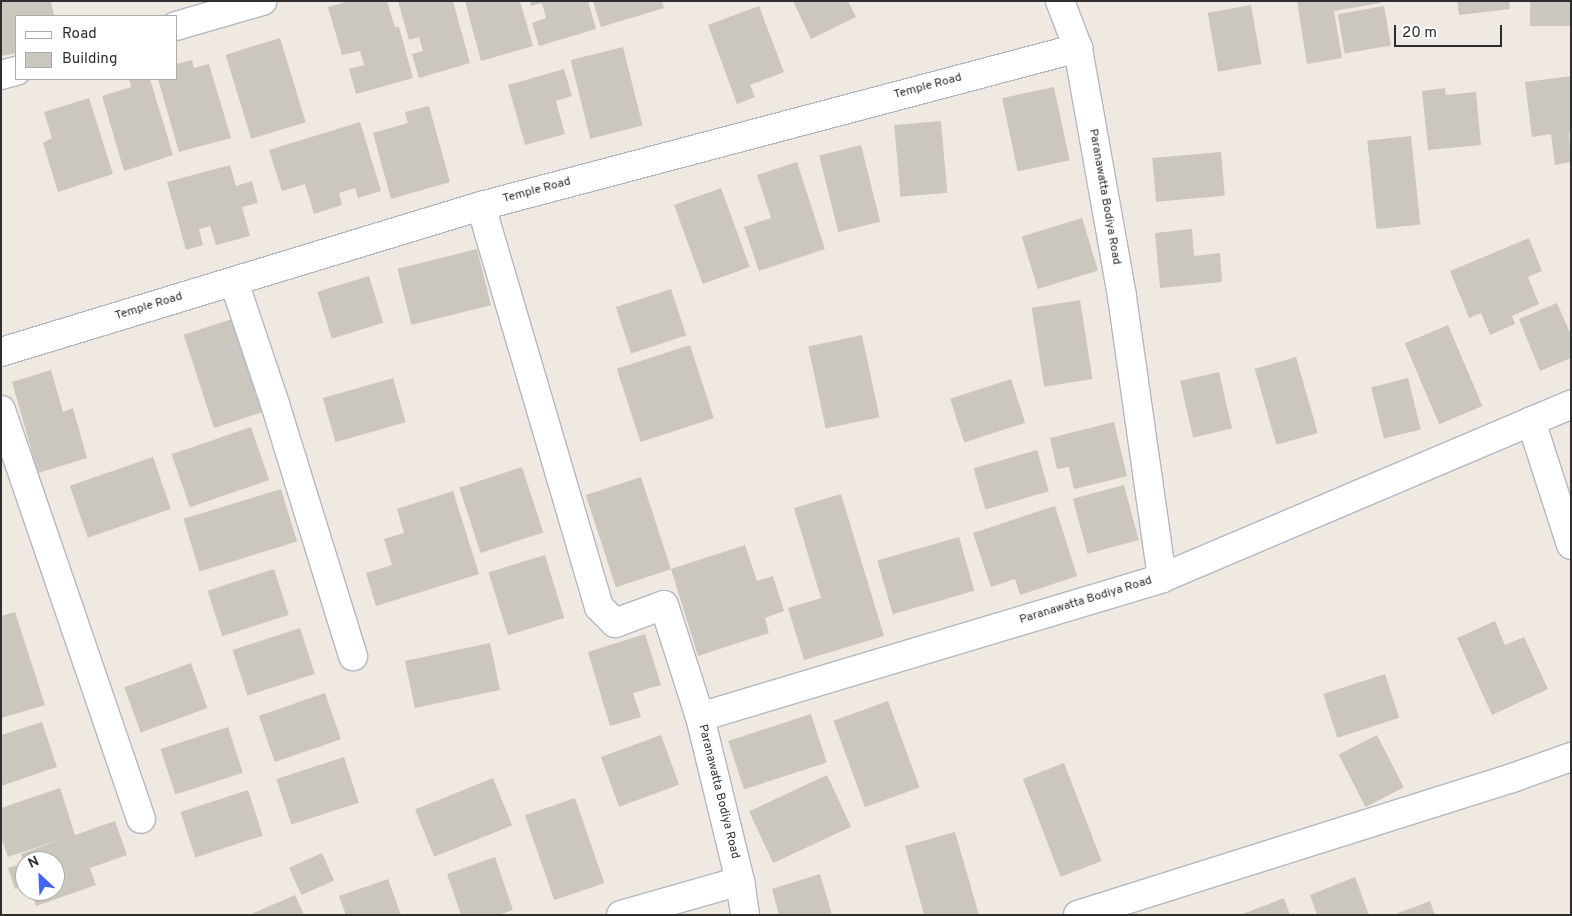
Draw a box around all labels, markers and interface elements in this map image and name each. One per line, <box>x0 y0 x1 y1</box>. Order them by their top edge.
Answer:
legend <box>15 15 178 80</box>
scale bar <box>1397 15 1504 47</box>
text: 20 m <box>1402 24 1437 43</box>
text: Road <box>62 25 97 44</box>
text: Building <box>62 50 117 69</box>
street label: Temple Road <box>892 71 964 103</box>
street label: Paranawatta Bodiya Road <box>1085 128 1123 266</box>
street label: Temple Road <box>501 175 573 207</box>
street label: Temple Road <box>114 290 184 324</box>
street label: Paranawatta Bodiya Road <box>1018 574 1154 628</box>
street label: Paranawatta Bodiya Road <box>694 723 742 861</box>
north arrow <box>15 851 65 901</box>
text: N <box>26 853 42 873</box>

